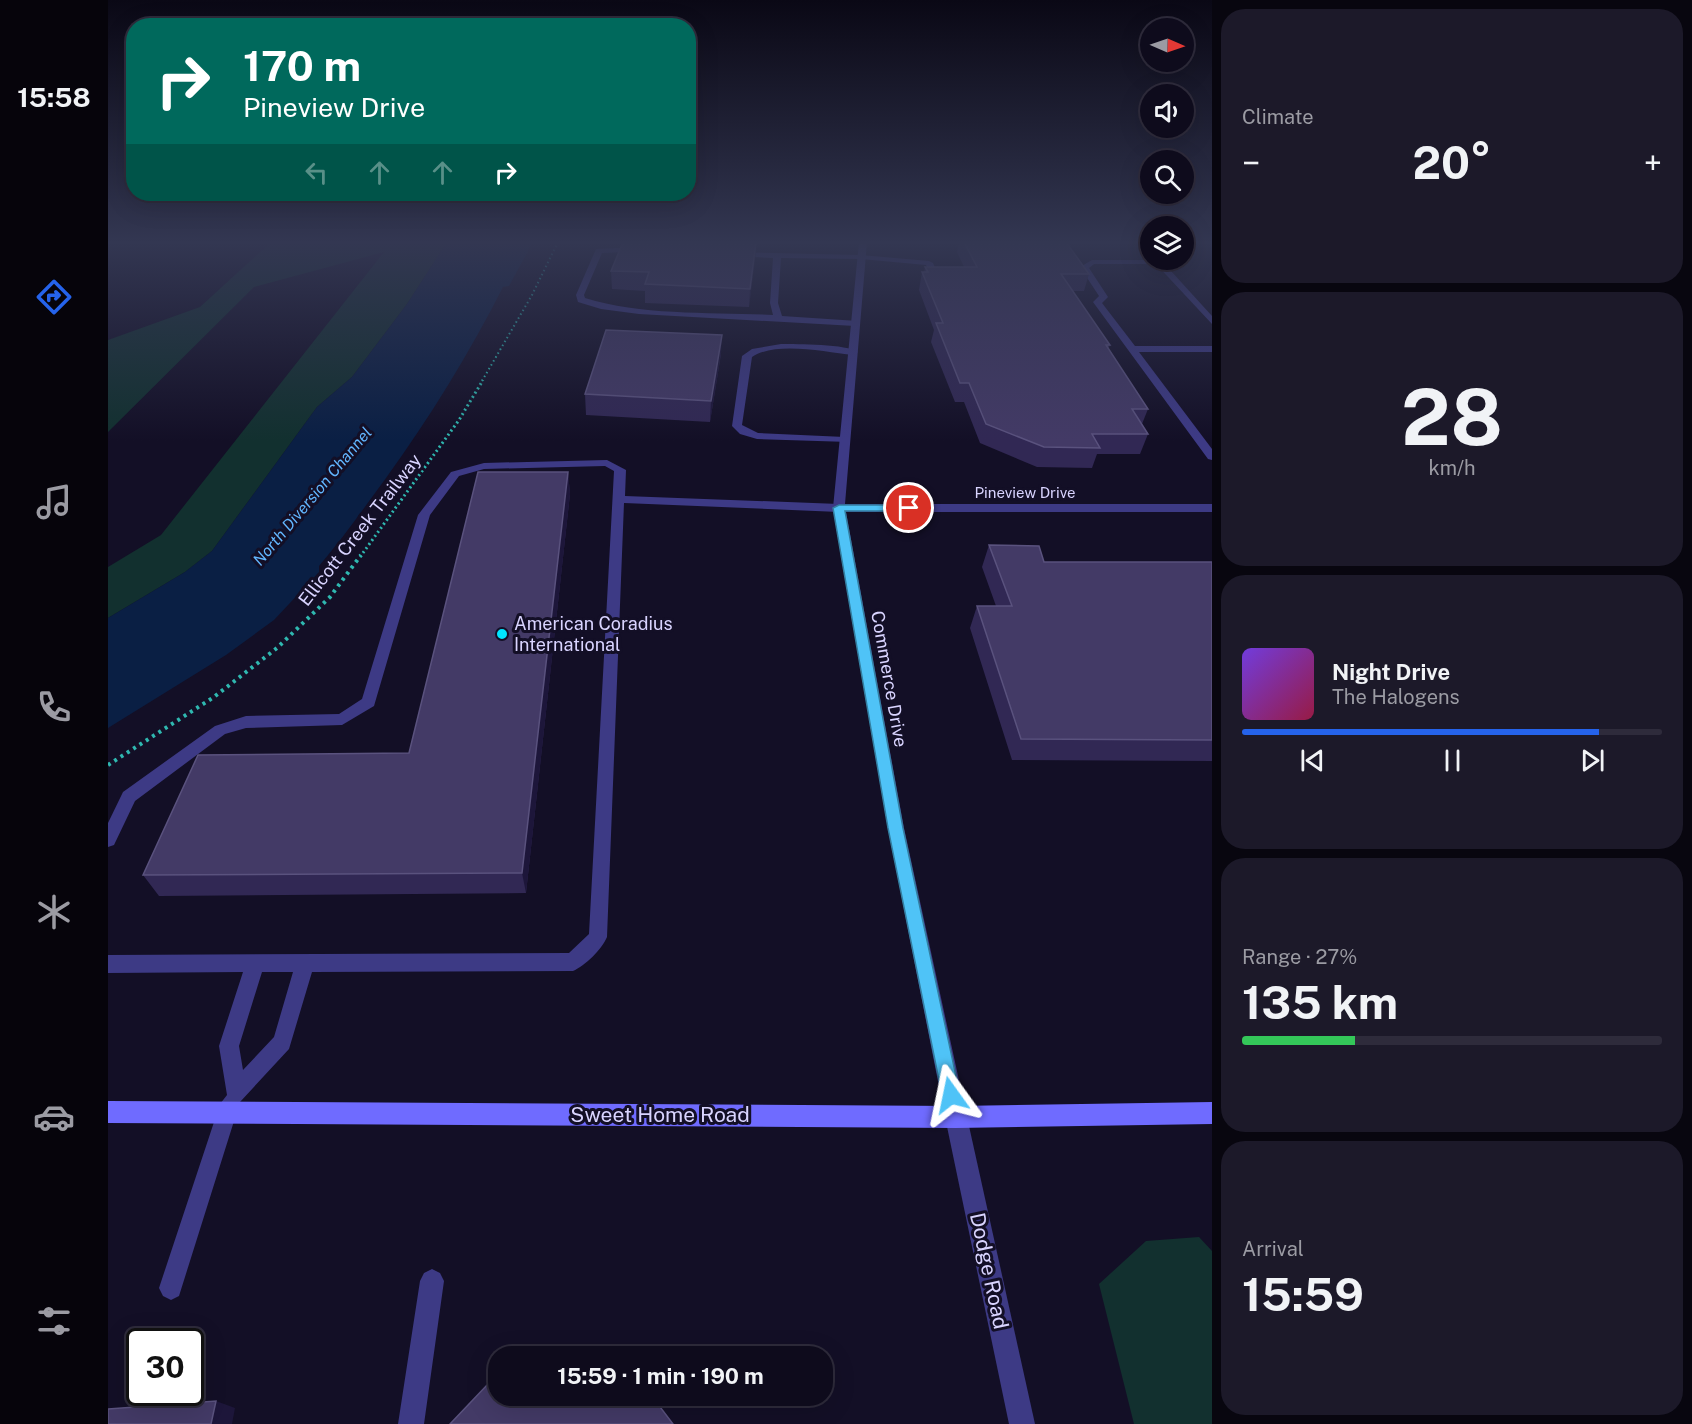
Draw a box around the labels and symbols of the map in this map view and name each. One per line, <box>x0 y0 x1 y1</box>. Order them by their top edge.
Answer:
north arrow <box>1140 18 1194 72</box>
water label: North Diversion Channel <box>249 423 376 569</box>
street label: Ellicott Creek Trailway <box>294 449 426 610</box>
pin <box>883 482 934 533</box>
street label: Pineview Drive <box>974 484 1076 501</box>
street label: Commerce Drive <box>867 609 912 749</box>
place label: American Coradius International <box>514 613 673 655</box>
marker: American Coradius International <box>495 627 509 641</box>
position arrow <box>919 1063 983 1127</box>
street label: Sweet Home Road <box>570 1102 750 1127</box>
street label: Dodge Road <box>965 1210 1014 1331</box>
speed limit sign: 30 <box>126 1328 204 1406</box>

